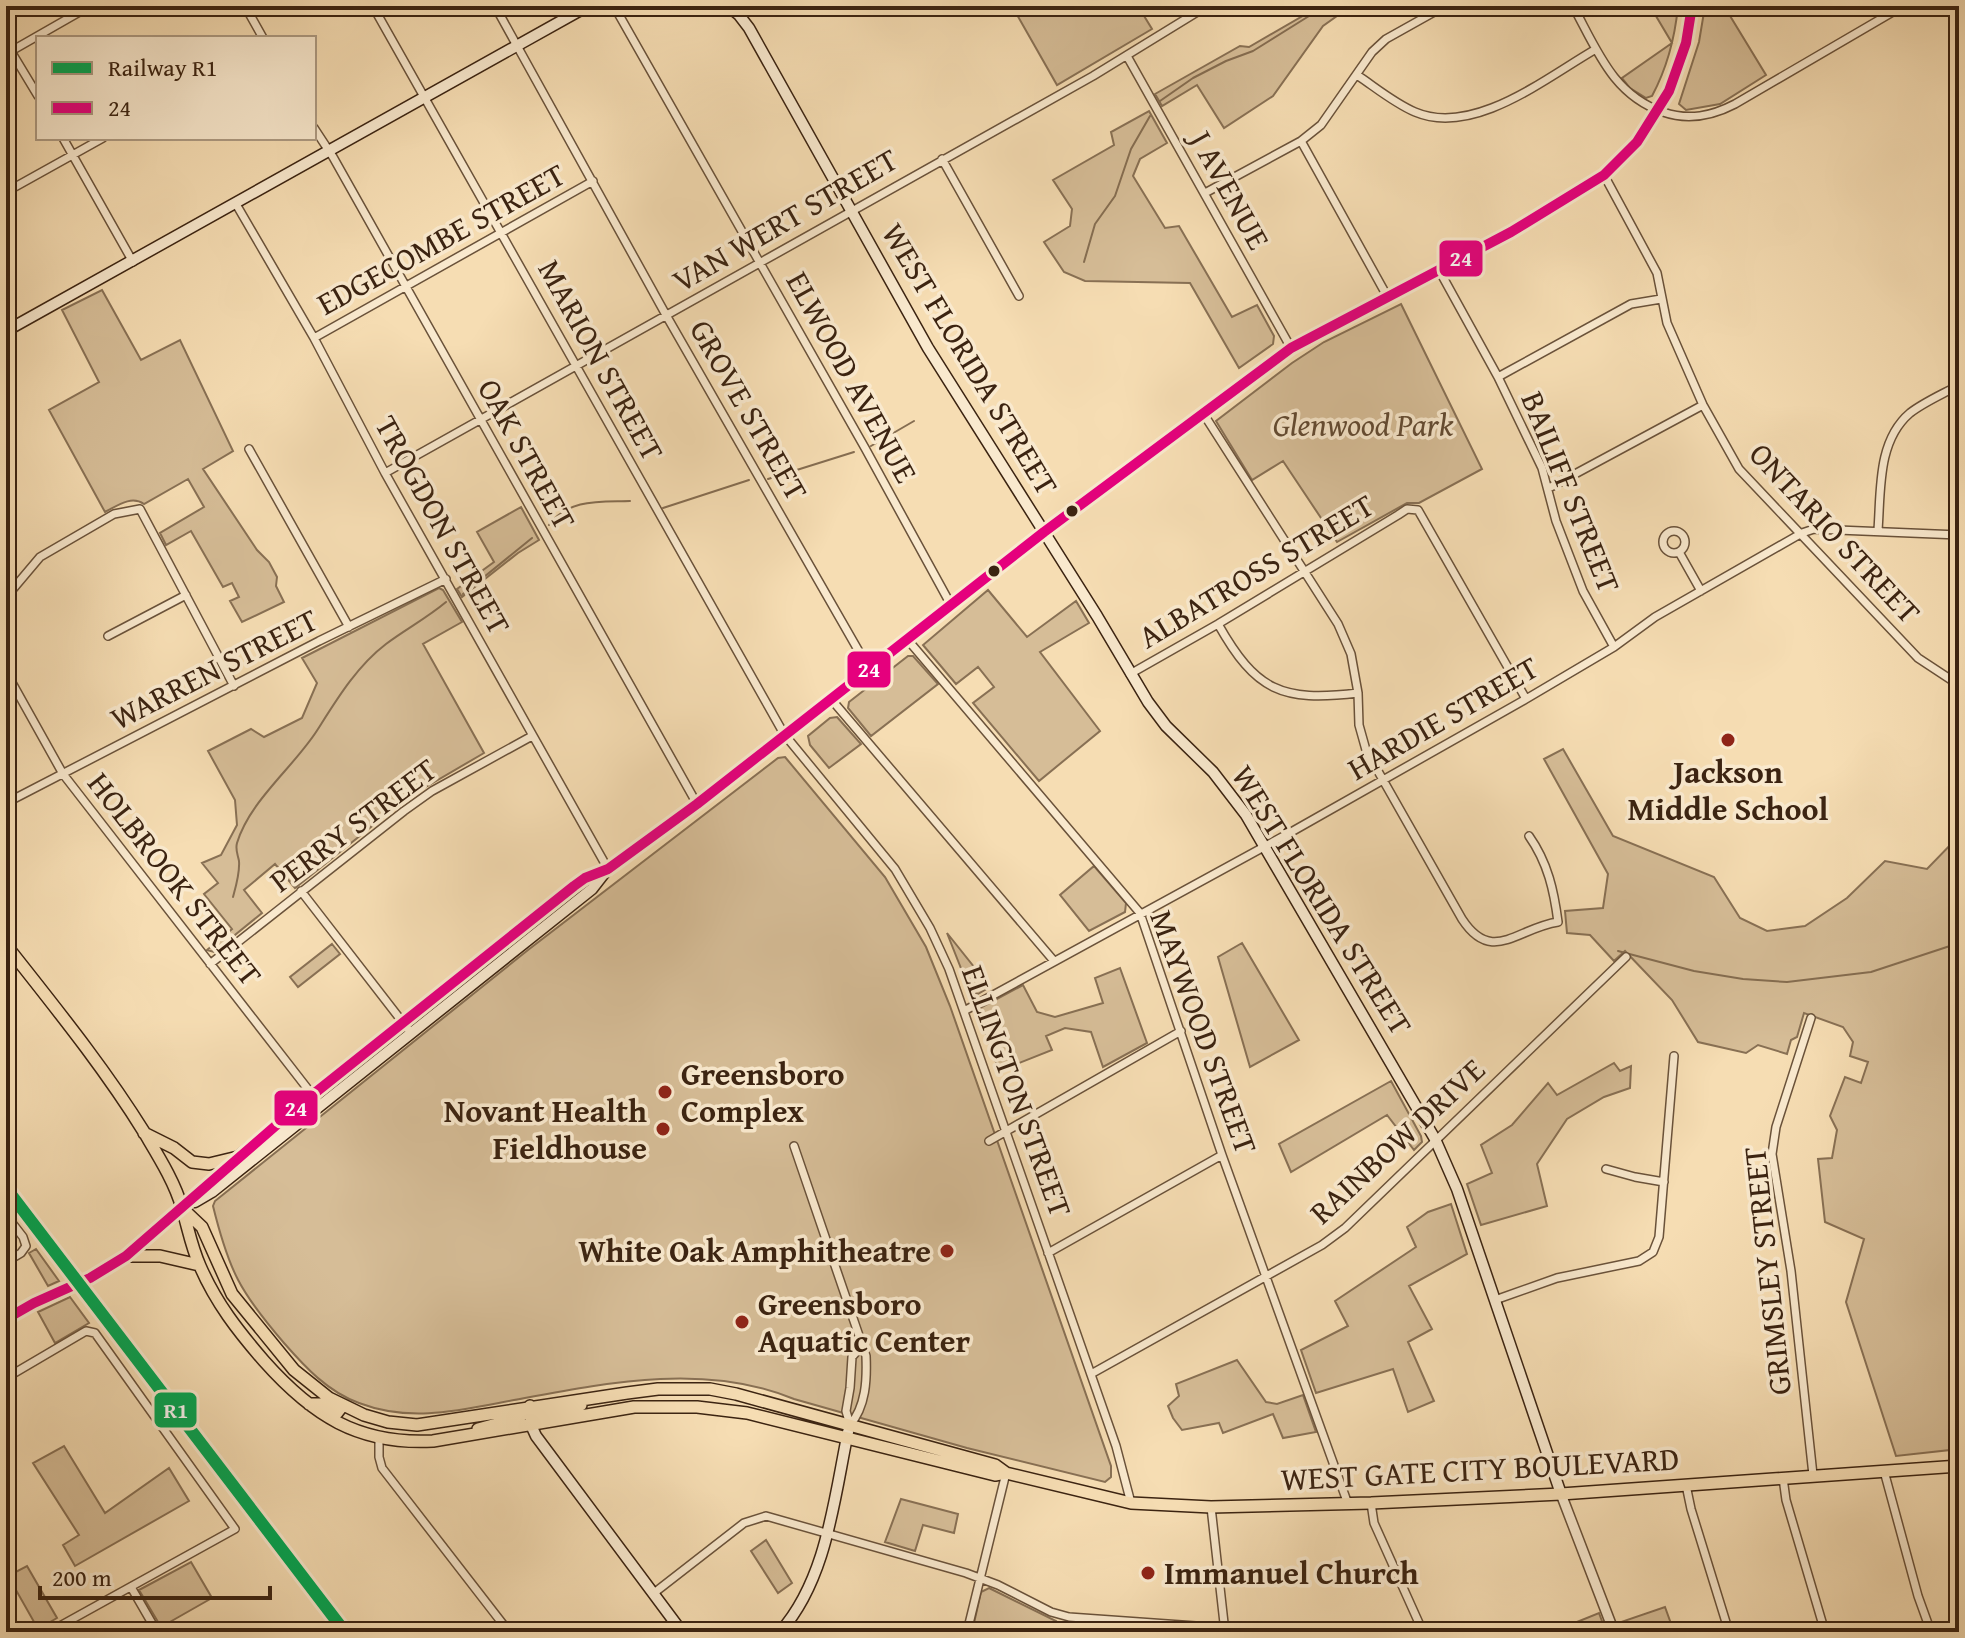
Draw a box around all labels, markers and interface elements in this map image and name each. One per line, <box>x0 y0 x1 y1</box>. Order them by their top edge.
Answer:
legend <box>36 36 316 140</box>
text: Railway R1 <box>108 50 217 85</box>
text: 24 <box>108 90 131 125</box>
street label: J AVENUE <box>1177 118 1282 258</box>
street label: VAN WERT STREET <box>663 136 906 303</box>
street label: EDGECOMBE STREET <box>308 151 574 326</box>
street label: WEST FLORIDA STREET <box>870 214 1070 504</box>
line badge: 24 <box>1438 239 1484 278</box>
text: 24 <box>1450 242 1472 274</box>
street label: MARION STREET <box>527 251 676 469</box>
street label: ELWOOD AVENUE <box>775 263 930 491</box>
street label: GROVE STREET <box>679 310 820 509</box>
street label: OAK STREET <box>467 370 588 538</box>
street label: BAILIFF STREET <box>1510 384 1633 600</box>
park label: Glenwood Park <box>1273 401 1454 448</box>
street label: TROGDON STREET <box>364 407 523 643</box>
street label: ONTARIO STREET <box>1739 431 1932 634</box>
street label: ALBATROSS STREET <box>1129 482 1382 660</box>
unlabelled marker <box>1064 503 1080 519</box>
unlabelled marker <box>986 563 1002 579</box>
street label: WARREN STREET <box>102 596 326 741</box>
street label: HARDIE STREET <box>1338 644 1547 791</box>
line badge: 24 <box>846 650 892 689</box>
text: 24 <box>858 653 880 685</box>
marker: Jackson Middle School <box>1719 731 1737 749</box>
street label: PERRY STREET <box>259 746 446 903</box>
place label: Jackson Middle School <box>1628 748 1828 832</box>
street label: WEST FLORIDA STREET <box>1220 756 1425 1044</box>
street label: HOLBROOK STREET <box>77 762 274 996</box>
street label: MAYWOOD STREET <box>1139 903 1270 1160</box>
street label: ELLINGTON STREET <box>950 958 1085 1223</box>
street label: RAINBOW DRIVE <box>1298 1047 1495 1235</box>
place label: Greensboro Complex <box>681 1050 845 1134</box>
marker: Greensboro Complex <box>656 1083 674 1101</box>
place label: Novant Health Fieldhouse <box>444 1087 647 1171</box>
line badge: 24 <box>273 1089 319 1127</box>
text: 24 <box>285 1092 307 1124</box>
marker: Novant Health Fieldhouse <box>654 1120 672 1138</box>
street label: GRIMSLEY STREET <box>1730 1145 1803 1397</box>
place label: White Oak Amphitheatre <box>578 1227 931 1274</box>
marker: White Oak Amphitheatre <box>938 1242 956 1260</box>
place label: Greensboro Aquatic Center <box>758 1280 971 1364</box>
marker: Greensboro Aquatic Center <box>733 1313 751 1331</box>
line badge: R1 <box>153 1391 198 1429</box>
text: R1 <box>163 1394 189 1426</box>
street label: WEST GATE CITY BOULEVARD <box>1280 1435 1680 1502</box>
place label: Immanuel Church <box>1164 1549 1419 1596</box>
scale bar <box>40 1550 270 1600</box>
text: 200 m <box>52 1560 112 1595</box>
marker: Immanuel Church <box>1139 1564 1157 1582</box>

